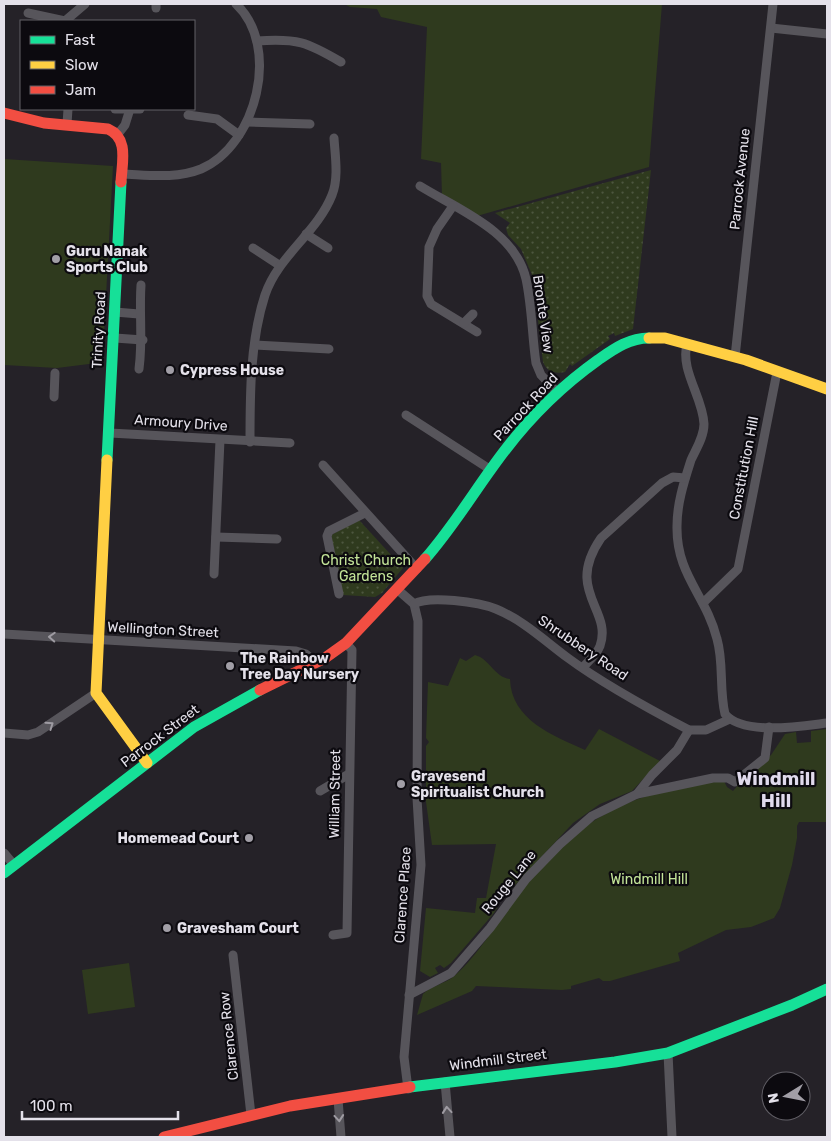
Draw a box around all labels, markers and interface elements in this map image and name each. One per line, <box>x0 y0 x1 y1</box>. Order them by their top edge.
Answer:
legend <box>20 20 195 110</box>
text: Fast <box>65 31 95 49</box>
text: Slow <box>65 56 98 74</box>
text: Jam <box>65 81 96 99</box>
street label: Parrock Avenue <box>726 127 754 231</box>
place label: Guru Nanak Sports Club <box>66 243 148 276</box>
marker: Guru Nanak Sports Club <box>50 253 62 265</box>
street label: Bronte View <box>529 274 557 354</box>
street label: Trinity Road <box>88 291 110 369</box>
place label: Cypress House <box>180 362 284 379</box>
marker: Cypress House <box>164 364 176 376</box>
street label: Parrock Road <box>490 370 562 444</box>
street label: Armoury Drive <box>134 411 228 435</box>
street label: Constitution Hill <box>726 415 762 521</box>
park label: Christ Church Gardens <box>321 552 411 585</box>
street label: Shrubbery Road <box>535 612 631 684</box>
street label: Wellington Street <box>107 619 220 641</box>
one-way arrow <box>47 632 55 643</box>
place label: The Rainbow Tree Day Nursery <box>240 650 360 683</box>
marker: The Rainbow Tree Day Nursery <box>224 660 236 672</box>
street label: Parrock Street <box>117 701 203 771</box>
one-way arrow <box>44 721 53 731</box>
street label: William Street <box>326 749 344 839</box>
district label: Windmill Hill <box>736 767 816 812</box>
place label: Gravesend Spiritualist Church <box>411 768 544 801</box>
marker: Gravesend Spiritualist Church <box>395 778 407 790</box>
place label: Homemead Court <box>117 830 239 847</box>
marker: Homemead Court <box>243 832 255 844</box>
street label: Clarence Place <box>391 846 415 944</box>
street label: Rouge Lane <box>478 847 540 917</box>
park label: Windmill Hill <box>610 871 688 888</box>
place label: Gravesham Court <box>177 920 299 937</box>
marker: Gravesham Court <box>161 922 173 934</box>
street label: Clarence Row <box>216 991 242 1081</box>
street label: Windmill Street <box>448 1046 548 1074</box>
north arrow <box>761 1071 811 1121</box>
scale bar <box>22 1088 179 1120</box>
text: N <box>764 1092 783 1105</box>
text: 100 m <box>30 1097 72 1115</box>
one-way arrow <box>442 1105 453 1113</box>
one-way arrow <box>333 1114 344 1122</box>

